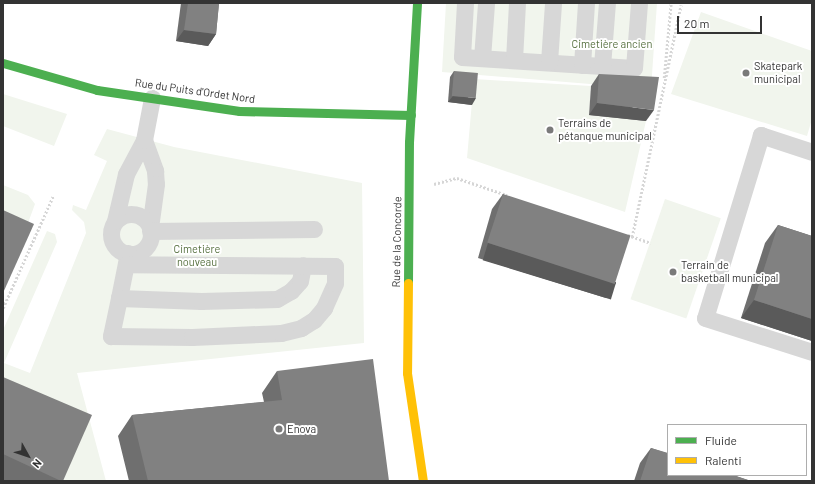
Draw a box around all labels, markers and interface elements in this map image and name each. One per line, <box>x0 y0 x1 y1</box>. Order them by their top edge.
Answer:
scale bar <box>679 8 764 34</box>
text: 20 m <box>684 16 710 30</box>
park label: Cimetière ancien <box>572 37 652 51</box>
place label: Skatepark municipal <box>754 60 802 86</box>
marker: Skatepark municipal <box>741 68 751 78</box>
street label: Rue du Puits d'Ordet Nord <box>134 76 256 106</box>
place label: Terrains de pétanque municipal <box>558 117 652 143</box>
marker: Terrains de pétanque municipal <box>545 125 555 135</box>
street label: Rue de la Concorde <box>390 196 404 288</box>
park label: Cimetière nouveau <box>174 243 220 269</box>
place label: Terrain de basketball municipal <box>681 259 778 285</box>
marker: Terrain de basketball municipal <box>668 267 678 277</box>
place label: Enova <box>287 422 316 436</box>
marker: Enova <box>274 424 284 434</box>
legend <box>667 424 807 476</box>
text: Fluide <box>705 433 737 447</box>
north arrow <box>8 436 48 476</box>
text: Ralenti <box>705 453 742 467</box>
text: N <box>30 457 45 471</box>

